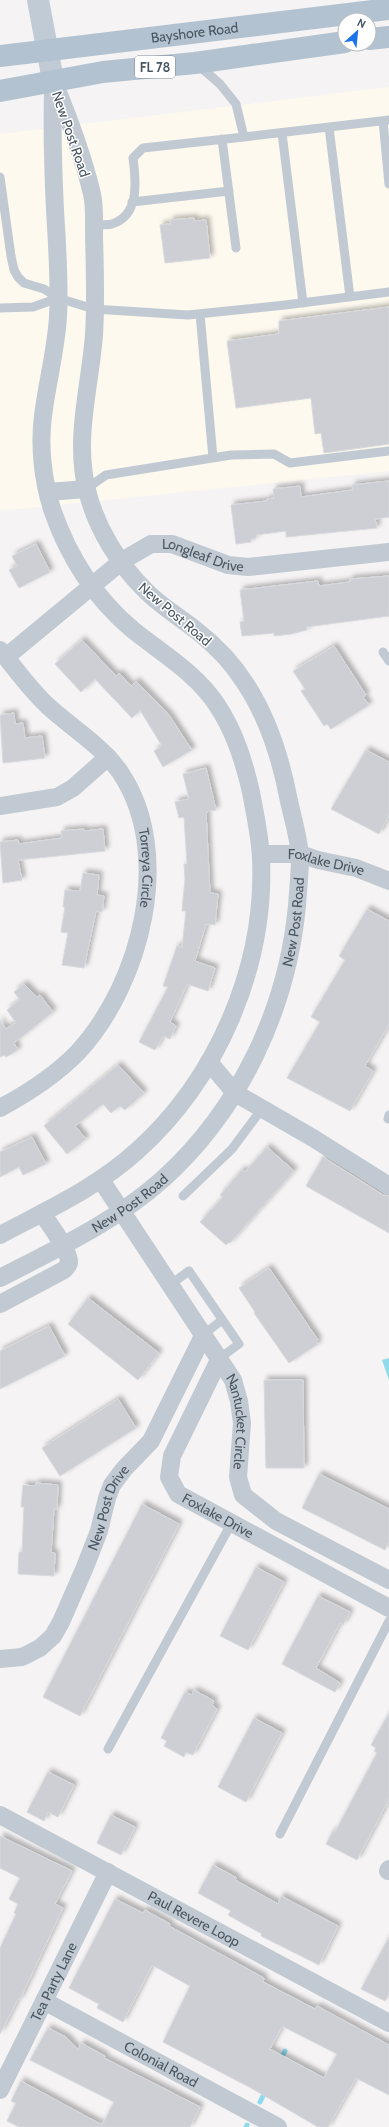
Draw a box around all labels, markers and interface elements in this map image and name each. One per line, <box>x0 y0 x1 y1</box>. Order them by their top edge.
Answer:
north arrow <box>337 12 377 52</box>
text: N <box>355 15 368 31</box>
street label: Bayshore Road <box>150 18 239 47</box>
road number: FL 78 <box>135 56 175 78</box>
street label: New Post Road <box>48 89 94 179</box>
street label: Longleaf Drive <box>162 534 245 576</box>
street label: New Post Road <box>135 578 215 650</box>
street label: Torreya Circle <box>135 827 157 909</box>
street label: Foxlake Drive <box>288 845 367 879</box>
street label: New Post Road <box>278 877 308 968</box>
street label: New Post Road <box>88 1170 172 1237</box>
street label: Nantucket Circle <box>222 1370 251 1470</box>
street label: New Post Drive <box>83 1461 133 1553</box>
street label: Foxlake Drive <box>179 1489 257 1542</box>
street label: Paul Revere Loop <box>145 1887 244 1951</box>
street label: Tea Party Lane <box>27 1939 81 2024</box>
street label: Colonial Road <box>121 2037 201 2091</box>

